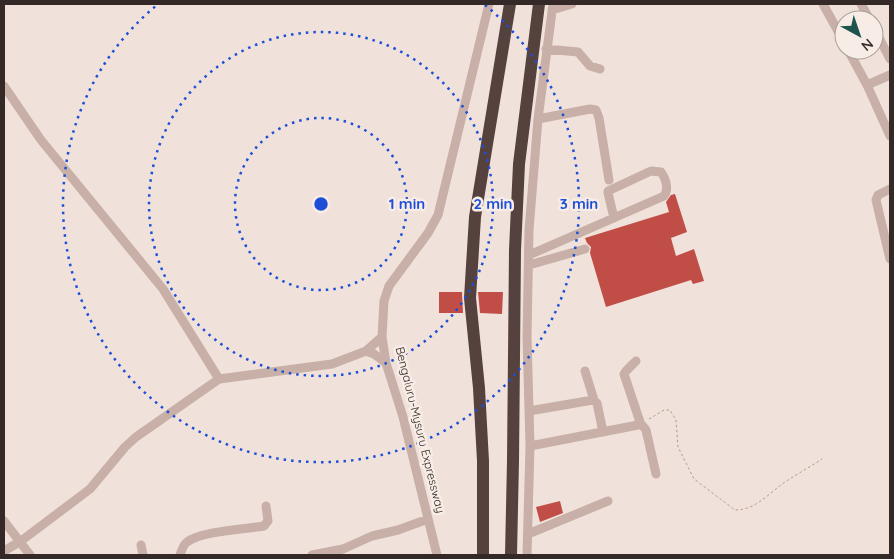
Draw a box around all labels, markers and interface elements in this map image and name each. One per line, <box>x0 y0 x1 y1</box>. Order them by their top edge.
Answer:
north arrow <box>834 10 884 60</box>
text: N <box>858 35 877 55</box>
text: 1 min <box>389 194 425 213</box>
text: 2 min <box>473 194 513 213</box>
text: 3 min <box>560 194 598 213</box>
centre of rings <box>312 195 330 213</box>
street label: Bengaluru-Mysuru Expressway <box>393 345 448 515</box>

